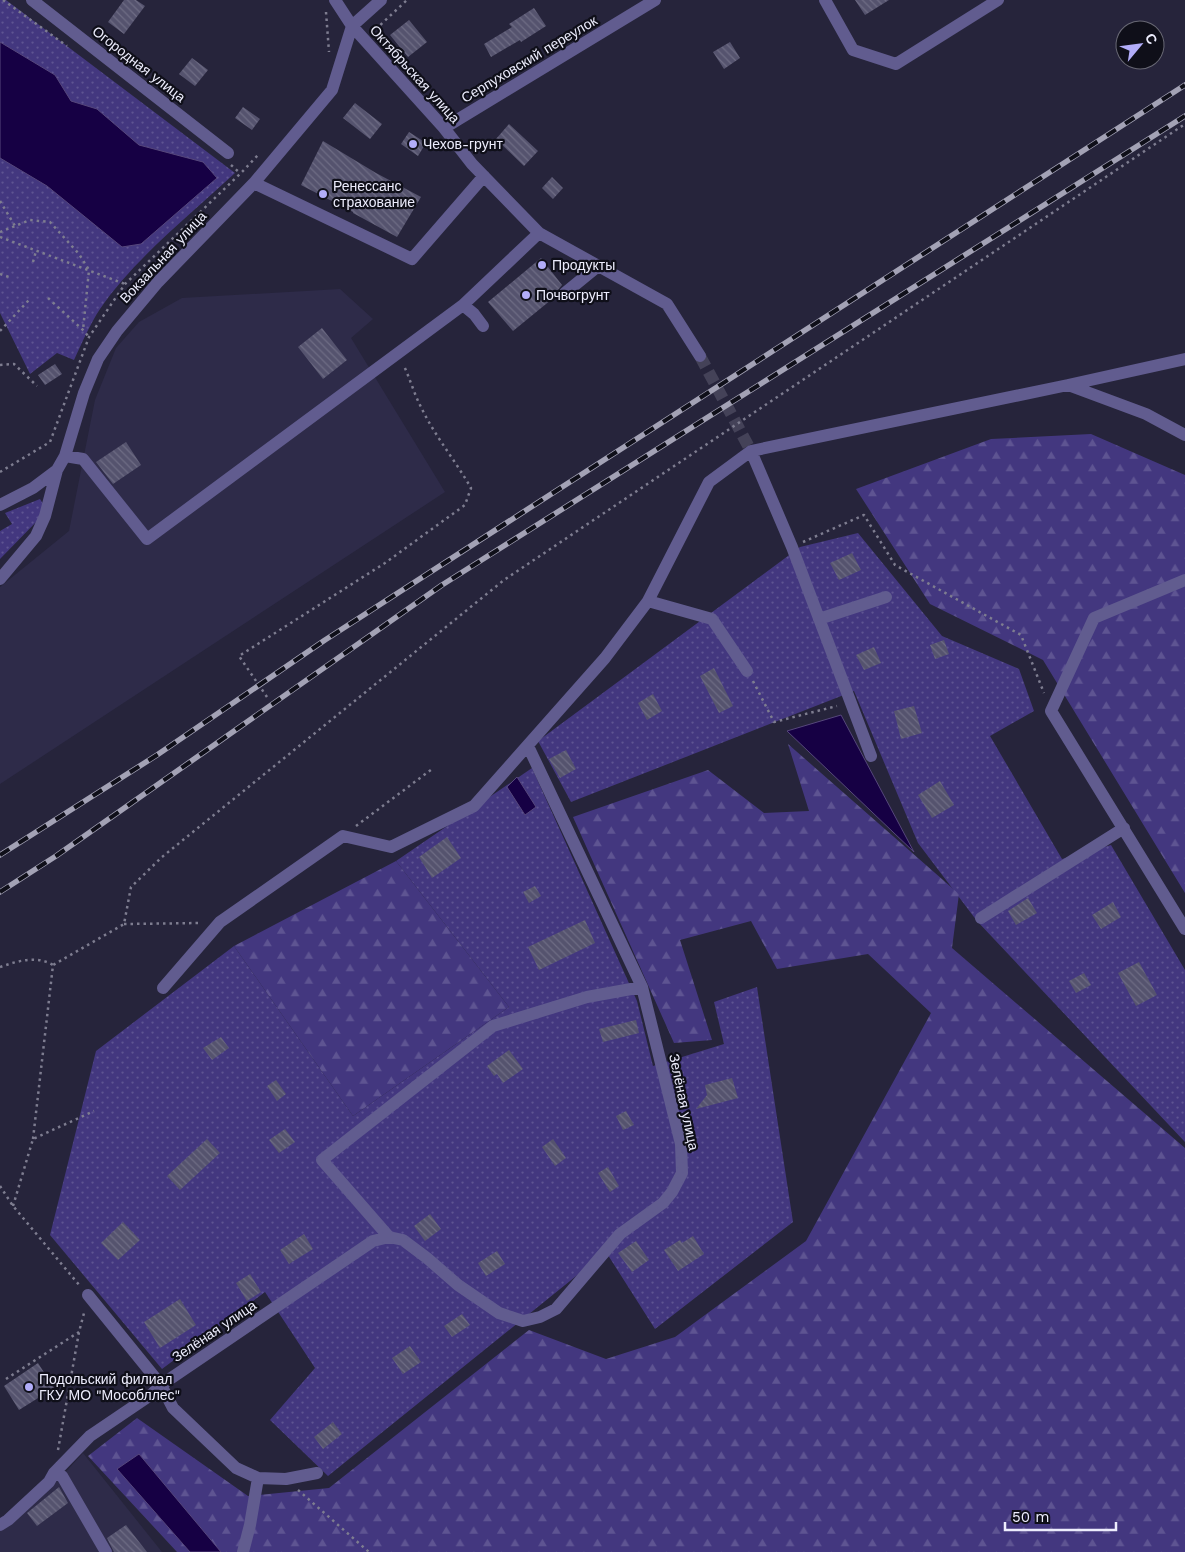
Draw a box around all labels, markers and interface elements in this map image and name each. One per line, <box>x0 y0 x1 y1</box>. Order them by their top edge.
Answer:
street label: Серпуховский переулок <box>458 12 600 106</box>
north arrow <box>1115 20 1165 70</box>
street label: Октябрьская улица <box>367 22 463 126</box>
street label: Огородная улица <box>89 23 189 105</box>
text: С <box>1142 30 1161 47</box>
place label: Чехов-грунт <box>423 136 503 152</box>
marker: Чехов-грунт <box>407 138 419 150</box>
place label: Ренессанс страхование <box>333 178 415 210</box>
marker: Ренессанс страхование <box>317 188 329 200</box>
street label: Вокзальная улица <box>116 208 210 306</box>
place label: Продукты <box>552 257 615 273</box>
marker: Продукты <box>536 259 548 271</box>
place label: Почвогрунт <box>536 287 610 303</box>
marker: Почвогрунт <box>520 289 532 301</box>
street label: Зелёная улица <box>666 1052 702 1152</box>
street label: Зелёная улица <box>169 1297 259 1365</box>
place label: Подольский филиал ГКУ МО "Мособллес" <box>39 1371 180 1403</box>
marker: Подольский филиал ГКУ МО "Мособллес" <box>23 1381 35 1393</box>
scale bar <box>1005 1500 1116 1532</box>
text: 50 m <box>1012 1508 1049 1526</box>

